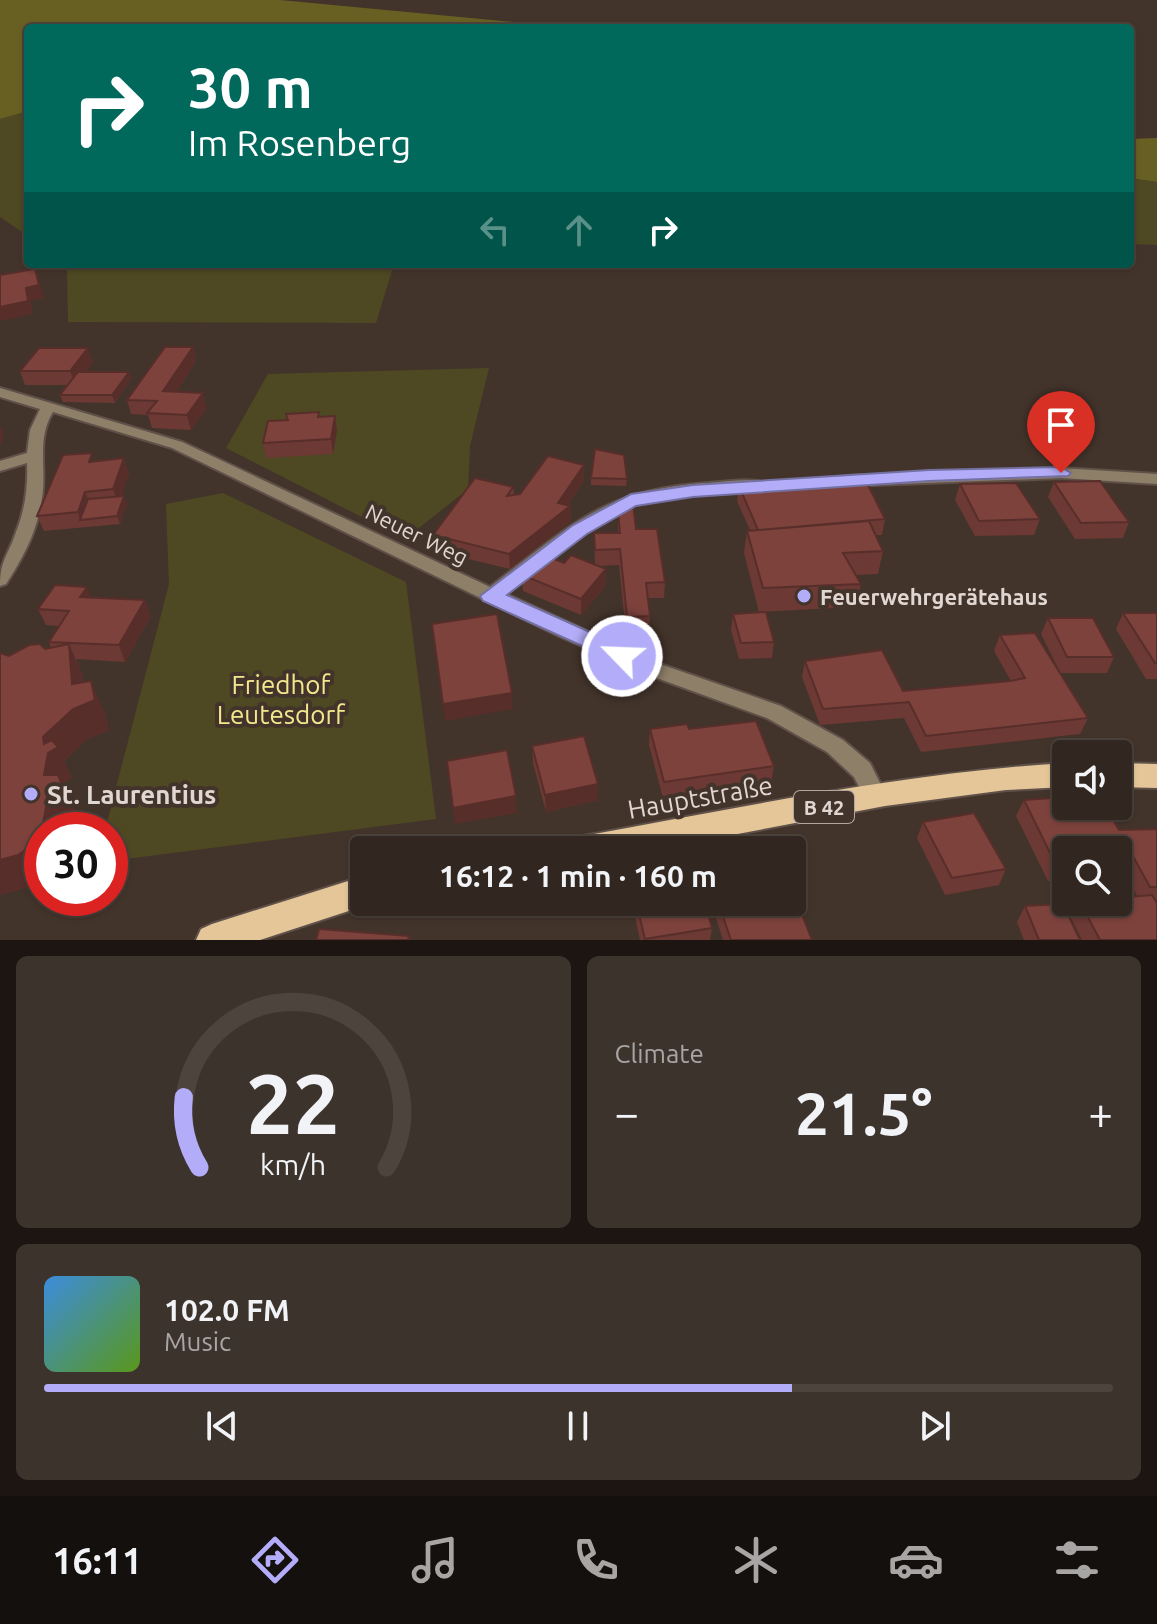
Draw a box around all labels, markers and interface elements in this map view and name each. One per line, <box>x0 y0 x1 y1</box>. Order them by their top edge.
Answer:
icon: right <box>56 56 160 160</box>
text: 30 m <box>188 56 313 119</box>
text: Im Rosenberg <box>188 122 411 163</box>
icon: left <box>473 208 517 252</box>
icon: ahead <box>557 208 601 252</box>
icon: right <box>641 208 685 252</box>
pin <box>1027 391 1095 473</box>
icon: arrive <box>1039 403 1083 447</box>
street label: Neuer Weg <box>362 498 472 570</box>
place label: Feuerwehrgerätehaus <box>820 584 1048 609</box>
marker: Feuerwehrgerätehaus <box>795 587 813 605</box>
position arrow <box>580 614 664 698</box>
park label: Friedhof Leutesdorf <box>217 670 346 729</box>
map controls <box>1052 740 1132 916</box>
button: sound <box>1052 740 1132 820</box>
street label: Hauptstraße <box>625 770 775 824</box>
place label: St. Laurentius <box>47 780 216 809</box>
marker: St. Laurentius <box>22 785 40 803</box>
road number: B 42 <box>794 791 854 823</box>
speed limit sign: 30 <box>24 812 128 916</box>
button: search <box>1052 836 1132 916</box>
text: 16:12 · 1 min · 160 m <box>439 859 717 893</box>
text: Climate <box>615 1039 704 1068</box>
text: 22 <box>246 1056 340 1150</box>
text: 21.5° <box>795 1079 932 1146</box>
text: − <box>615 1088 639 1137</box>
text: + <box>1088 1088 1113 1137</box>
text: km/h <box>260 1148 326 1180</box>
text: 102.0 FM <box>164 1293 290 1327</box>
text: Music <box>164 1327 231 1356</box>
icon: previous <box>200 1404 244 1448</box>
icon: pause <box>556 1404 600 1448</box>
icon: next <box>913 1404 957 1448</box>
icon: directions <box>247 1532 303 1588</box>
icon: music <box>407 1532 463 1588</box>
icon: phone <box>568 1532 624 1588</box>
icon: climate <box>728 1532 784 1588</box>
icon: car <box>888 1532 944 1588</box>
icon: filters <box>1049 1532 1105 1588</box>
text: 16:11 <box>52 1540 142 1581</box>

